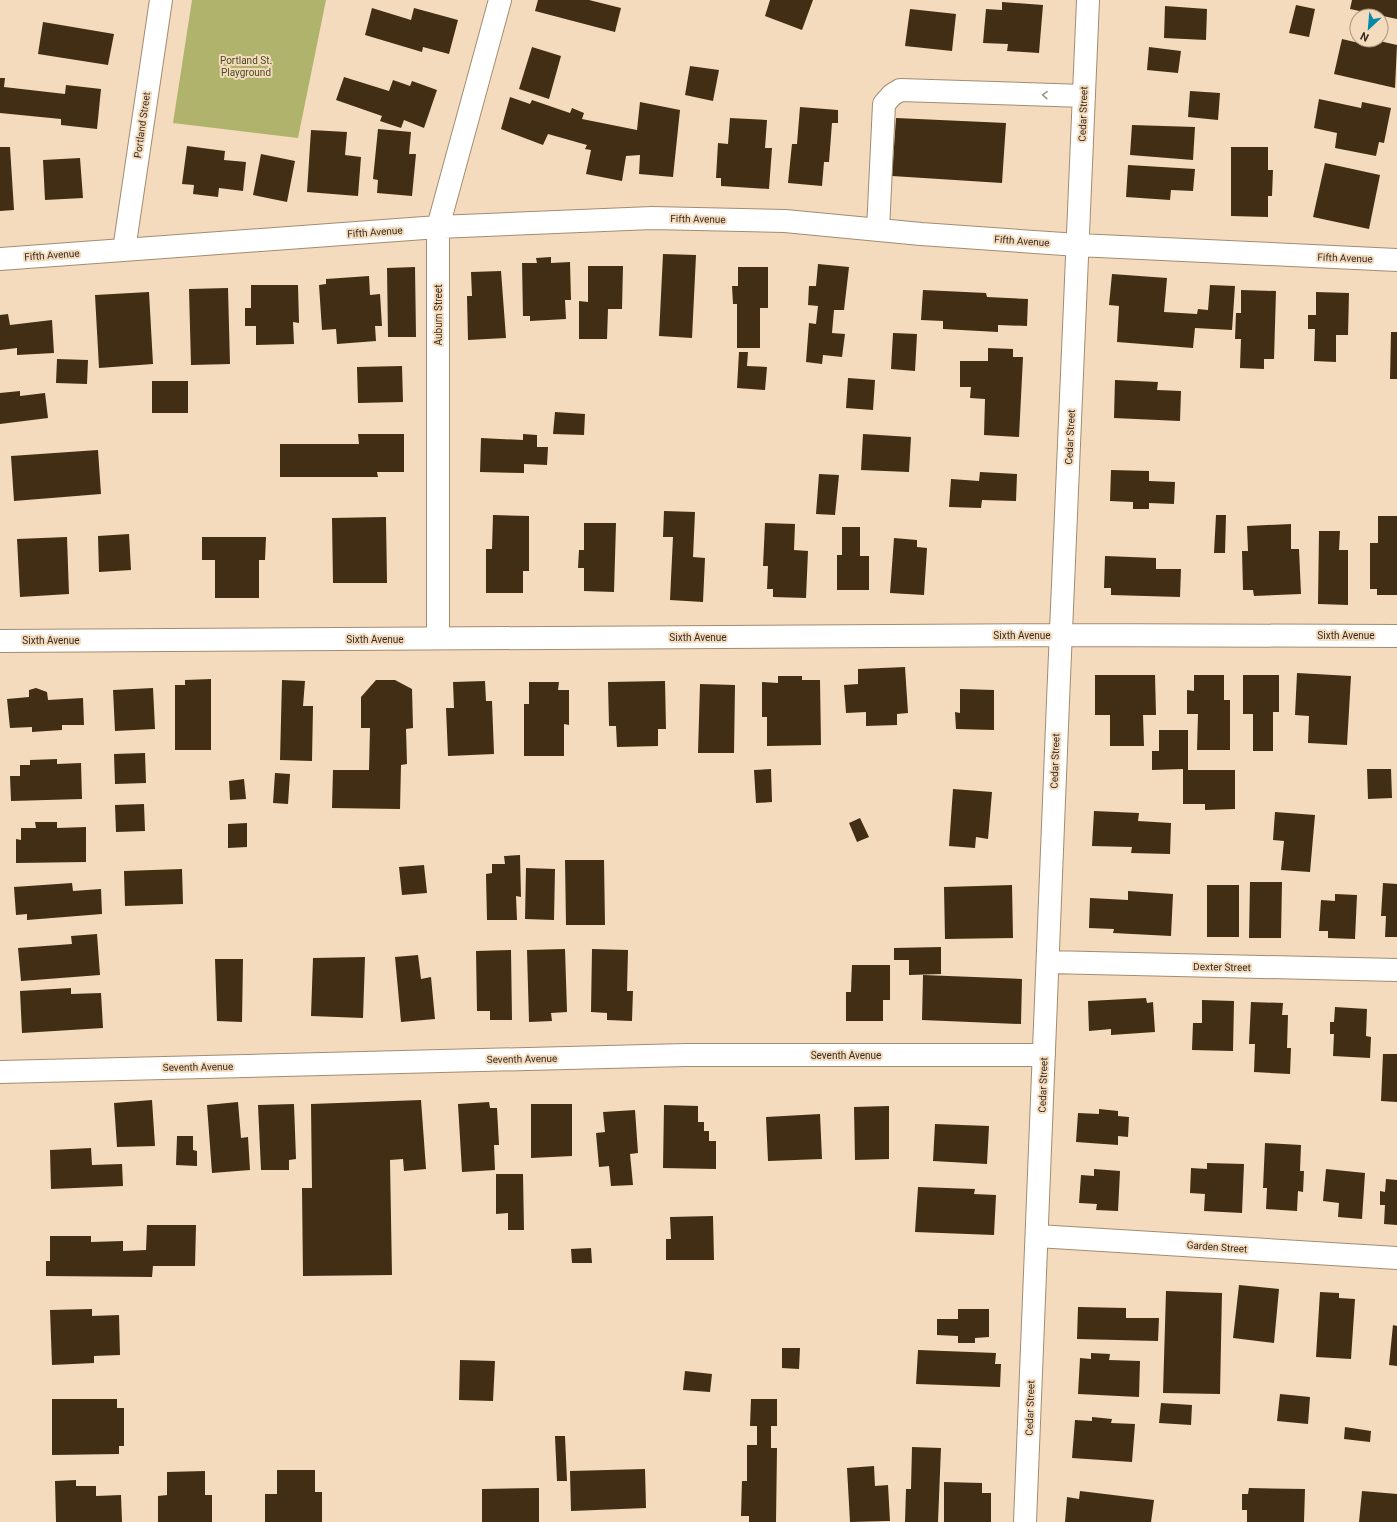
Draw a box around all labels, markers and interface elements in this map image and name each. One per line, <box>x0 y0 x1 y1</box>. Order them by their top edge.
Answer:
north arrow <box>1349 8 1389 48</box>
text: N <box>1358 29 1371 44</box>
park label: Portland St. Playground <box>220 55 272 78</box>
street label: Cedar Street <box>1077 86 1089 142</box>
one-way arrow <box>1042 90 1048 99</box>
street label: Portland Street <box>132 91 152 159</box>
street label: Fifth Avenue <box>670 213 726 225</box>
street label: Fifth Avenue <box>347 225 403 239</box>
street label: Fifth Avenue <box>994 234 1050 248</box>
street label: Fifth Avenue <box>24 248 80 262</box>
street label: Fifth Avenue <box>1317 252 1373 264</box>
street label: Auburn Street <box>433 285 444 345</box>
street label: Cedar Street <box>1063 409 1077 465</box>
street label: Sixth Avenue <box>993 630 1051 641</box>
street label: Sixth Avenue <box>1317 630 1375 641</box>
street label: Sixth Avenue <box>669 632 727 643</box>
street label: Sixth Avenue <box>346 634 404 645</box>
street label: Sixth Avenue <box>22 635 80 646</box>
street label: Cedar Street <box>1049 733 1061 789</box>
street label: Dexter Street <box>1193 961 1251 973</box>
street label: Seventh Avenue <box>811 1050 881 1061</box>
street label: Seventh Avenue <box>487 1053 557 1065</box>
street label: Cedar Street <box>1037 1057 1049 1113</box>
street label: Seventh Avenue <box>163 1061 233 1073</box>
street label: Garden Street <box>1186 1239 1248 1255</box>
street label: Cedar Street <box>1024 1380 1036 1436</box>

